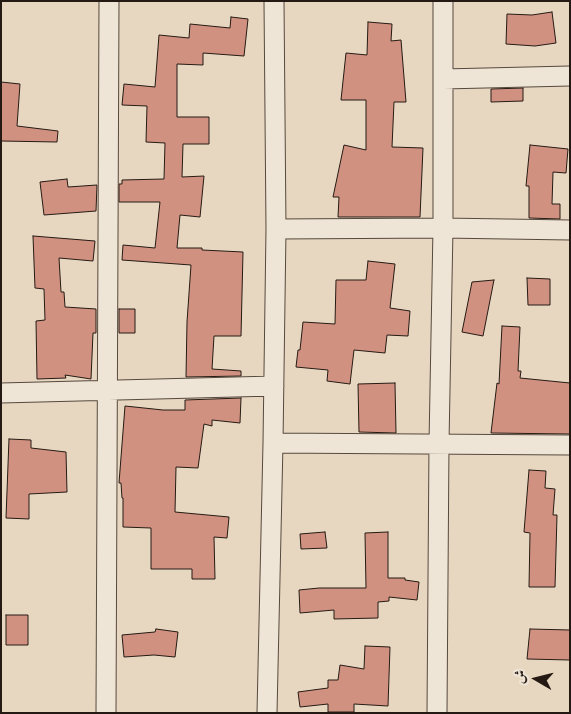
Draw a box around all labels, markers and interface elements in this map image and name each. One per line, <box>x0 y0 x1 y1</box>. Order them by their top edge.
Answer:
north arrow <box>511 654 561 704</box>
text: ش <box>510 669 531 685</box>

